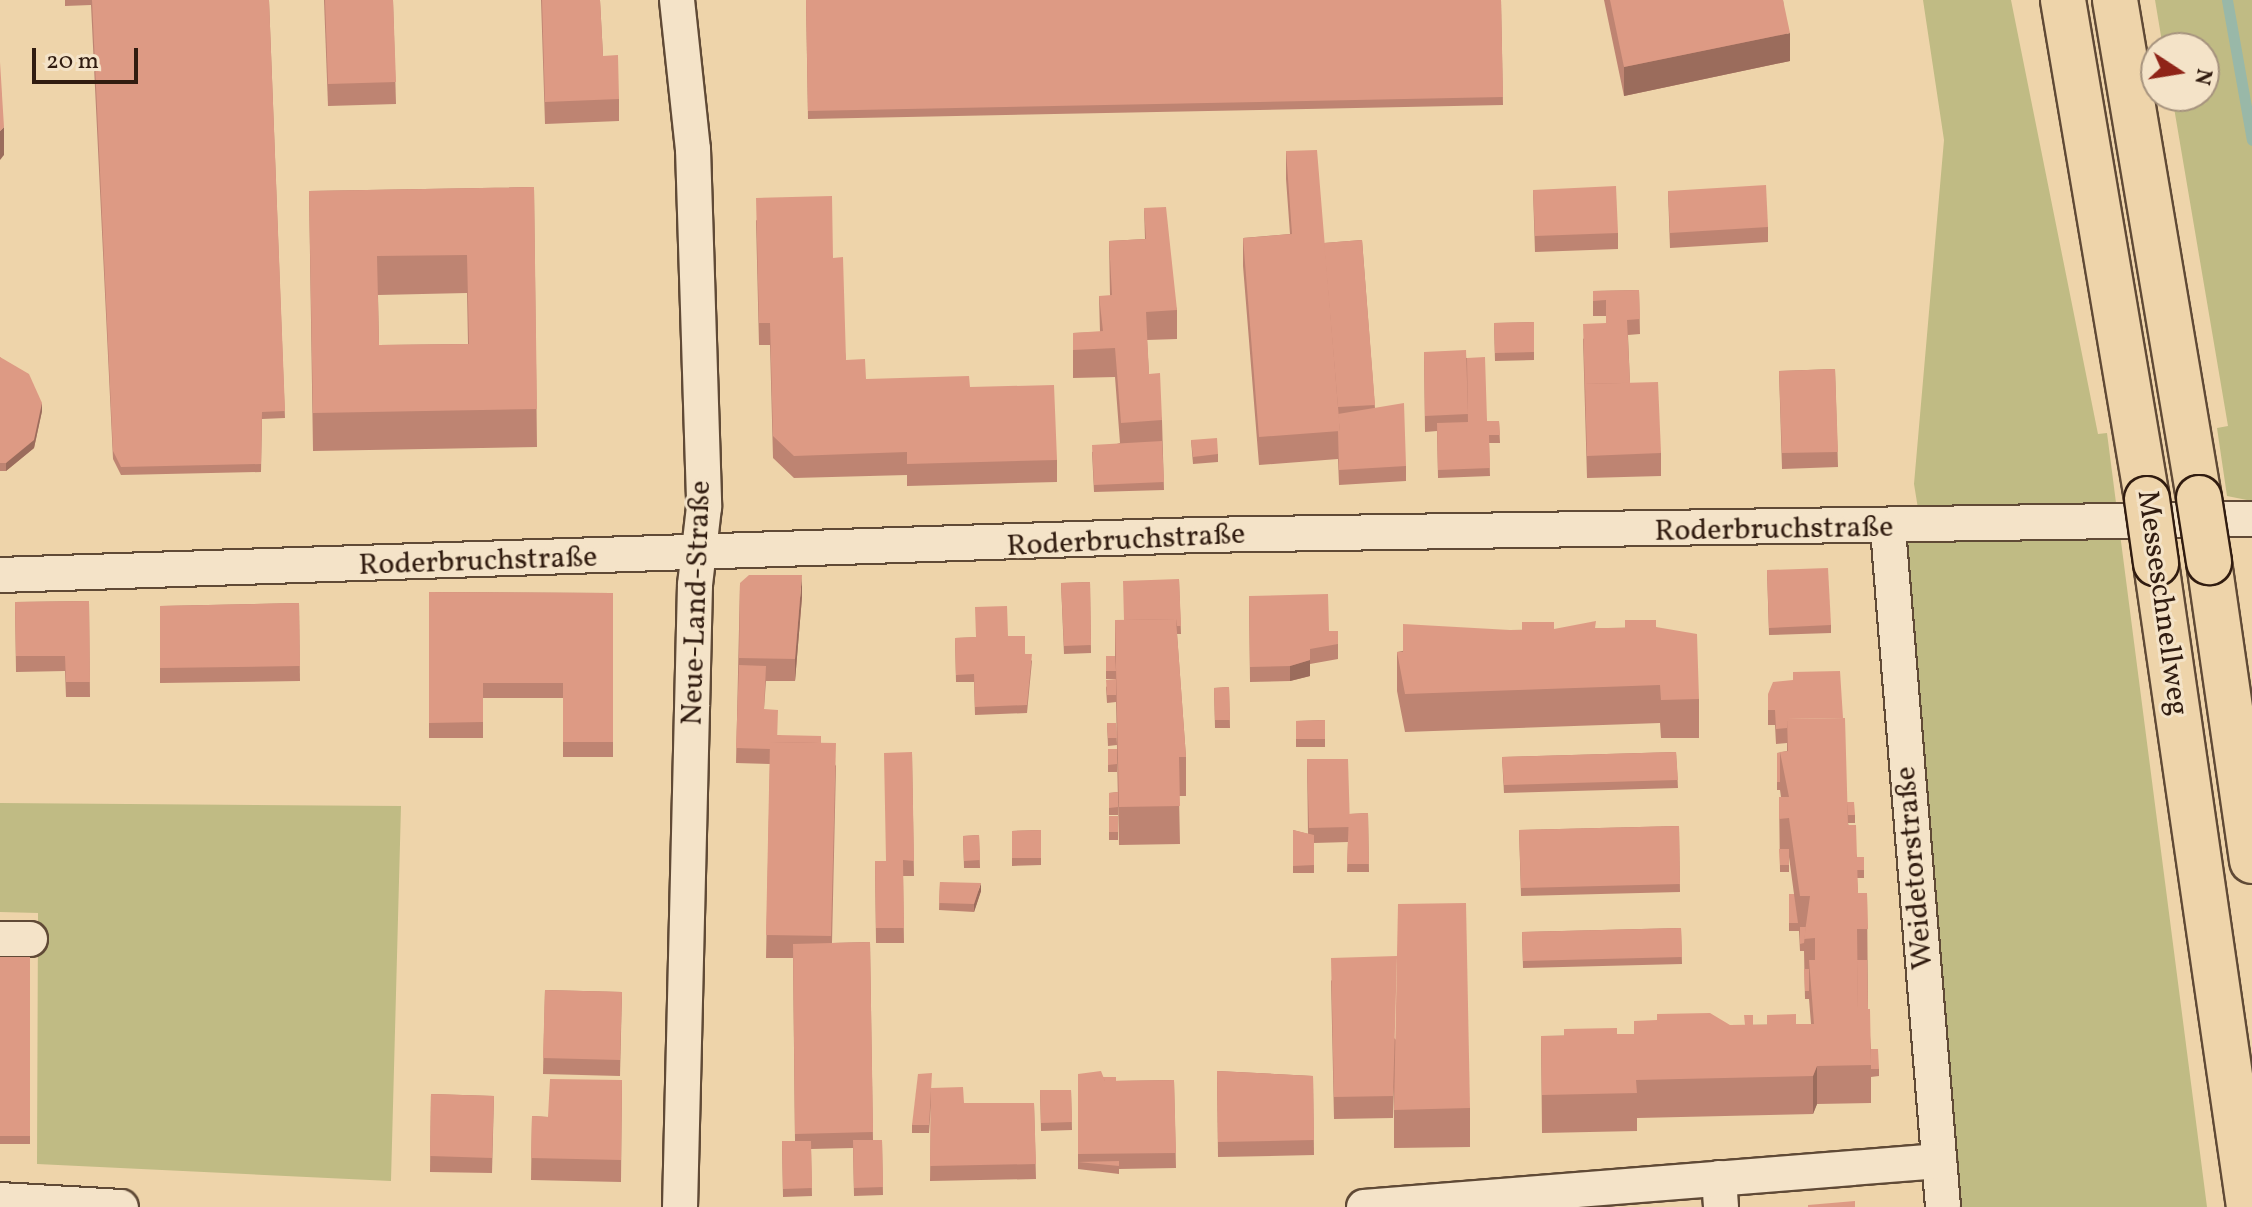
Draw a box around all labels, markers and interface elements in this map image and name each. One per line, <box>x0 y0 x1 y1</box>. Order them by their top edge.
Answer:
scale bar <box>36 32 142 82</box>
north arrow <box>2140 32 2220 112</box>
text: 20 m <box>46 45 99 79</box>
text: N <box>2185 66 2219 88</box>
street label: Neue-Land-Straße <box>675 480 719 726</box>
street label: Messeschnellweg <box>2128 488 2196 718</box>
street label: Roderbruchstraße <box>1654 510 1894 550</box>
street label: Roderbruchstraße <box>1006 517 1246 565</box>
street label: Roderbruchstraße <box>358 540 598 584</box>
street label: Weidetorstraße <box>1888 765 1942 971</box>

